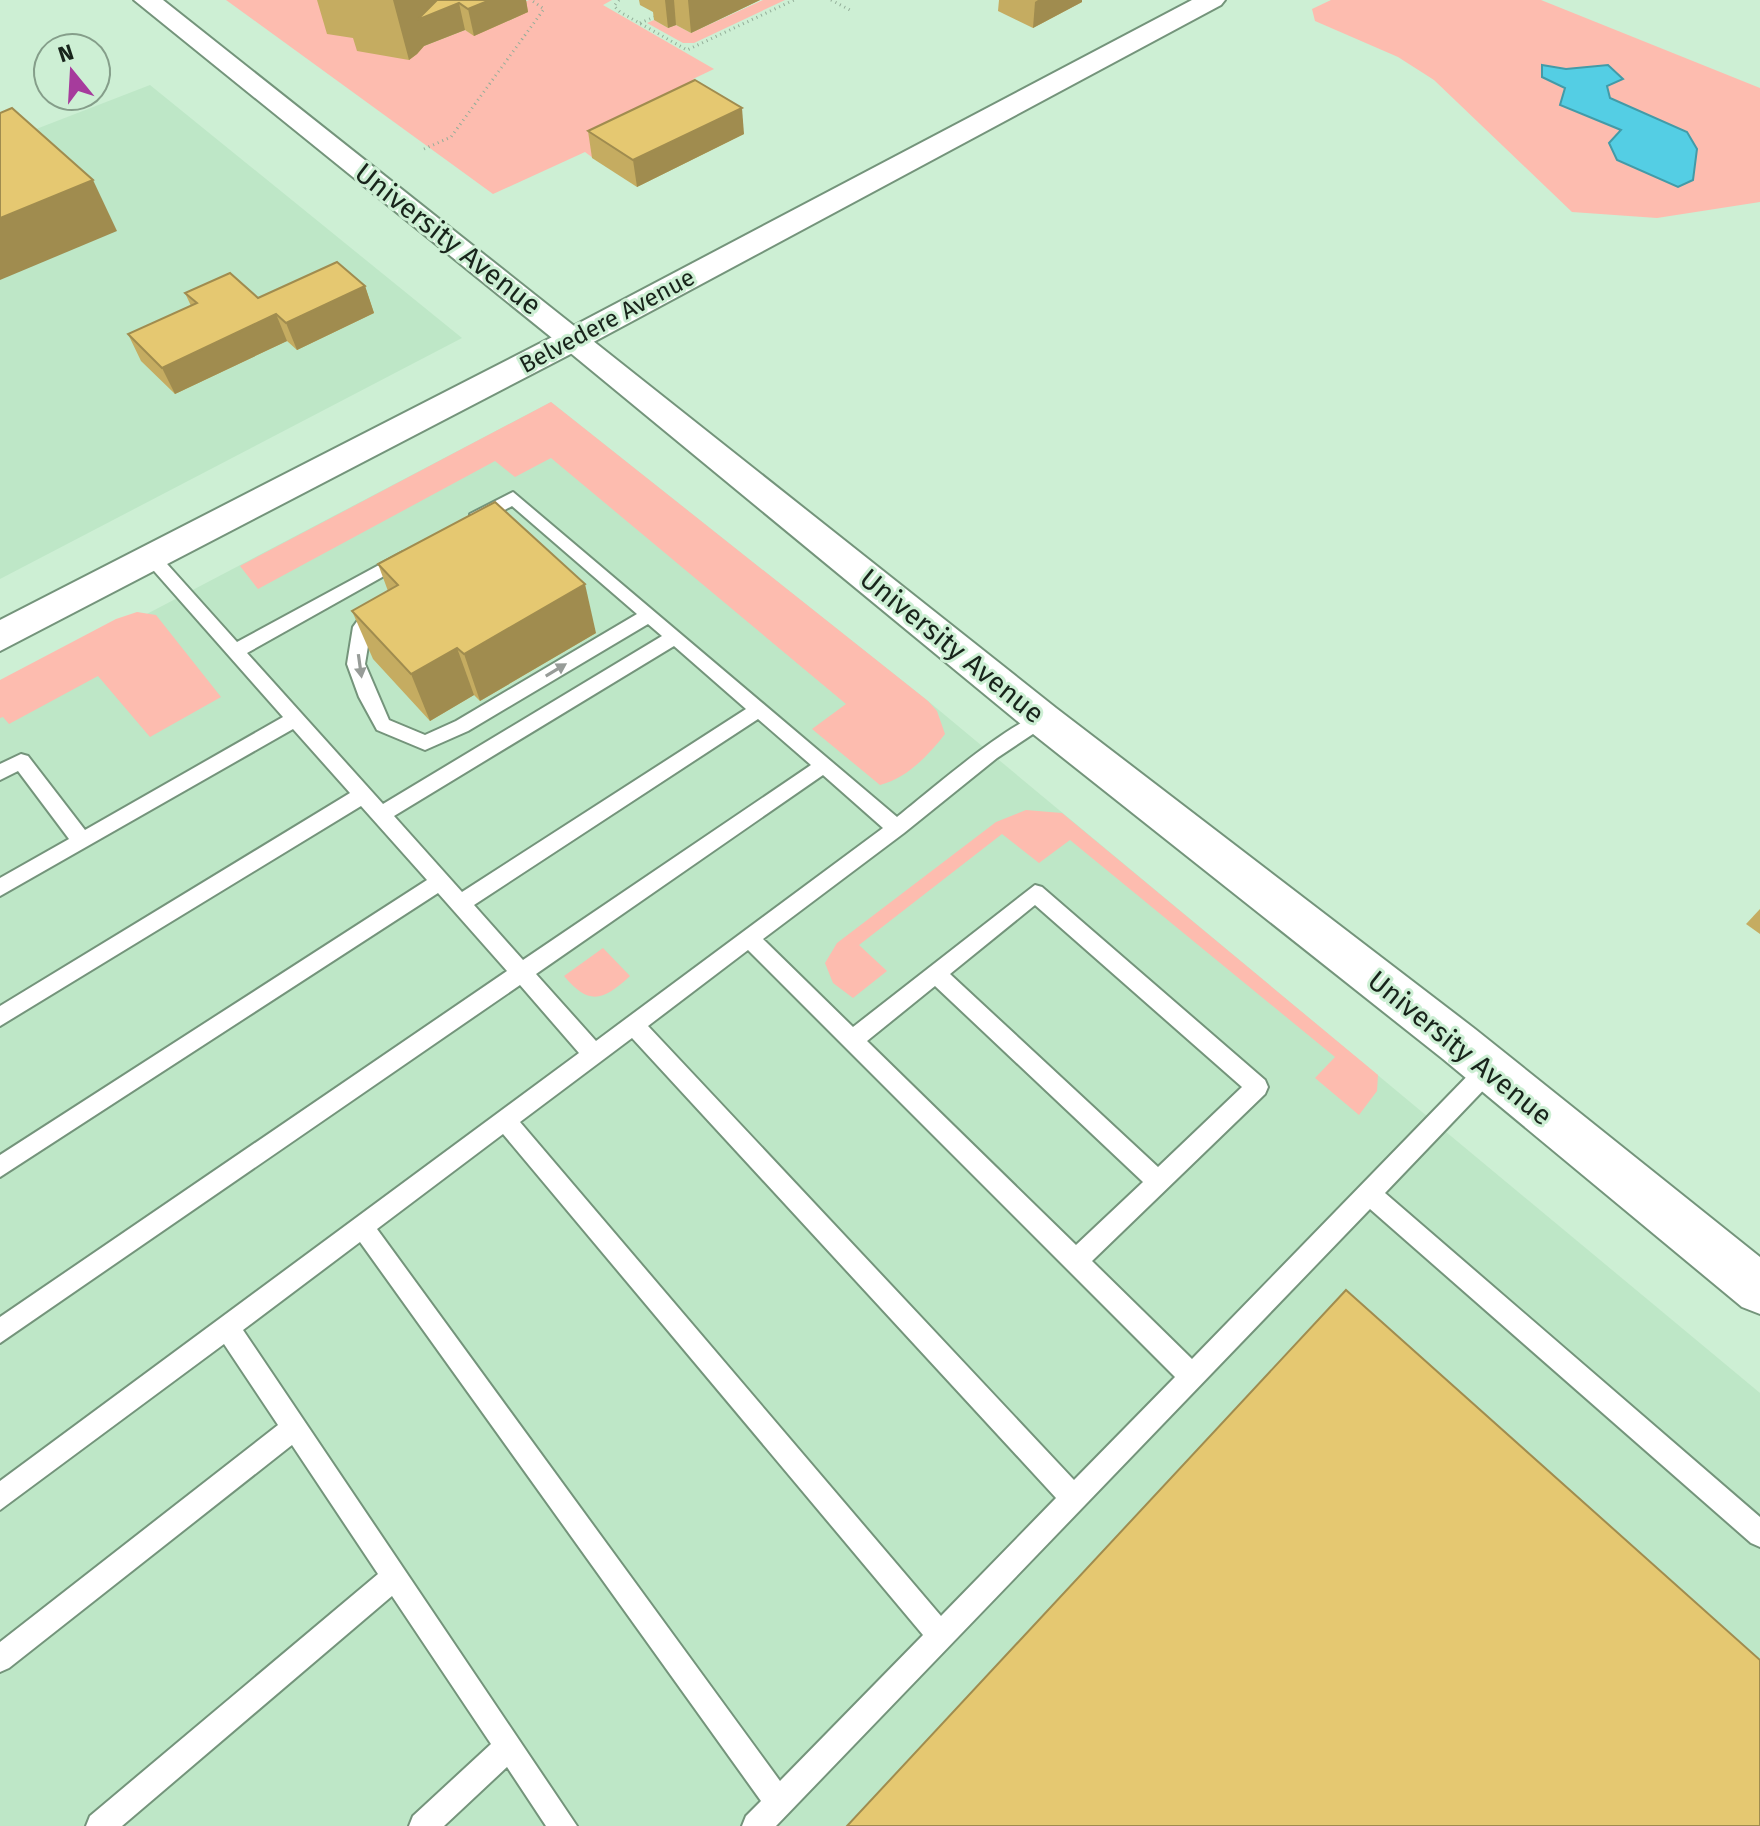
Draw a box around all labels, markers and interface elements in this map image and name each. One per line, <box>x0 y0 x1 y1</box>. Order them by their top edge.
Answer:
north arrow <box>32 32 112 112</box>
text: N <box>55 38 77 69</box>
street label: University Avenue <box>348 156 548 322</box>
street label: Belvedere Avenue <box>515 263 699 379</box>
street label: University Avenue <box>853 562 1051 730</box>
one-way arrow <box>353 654 366 679</box>
one-way arrow <box>545 663 567 677</box>
street label: University Avenue <box>1361 964 1559 1132</box>

